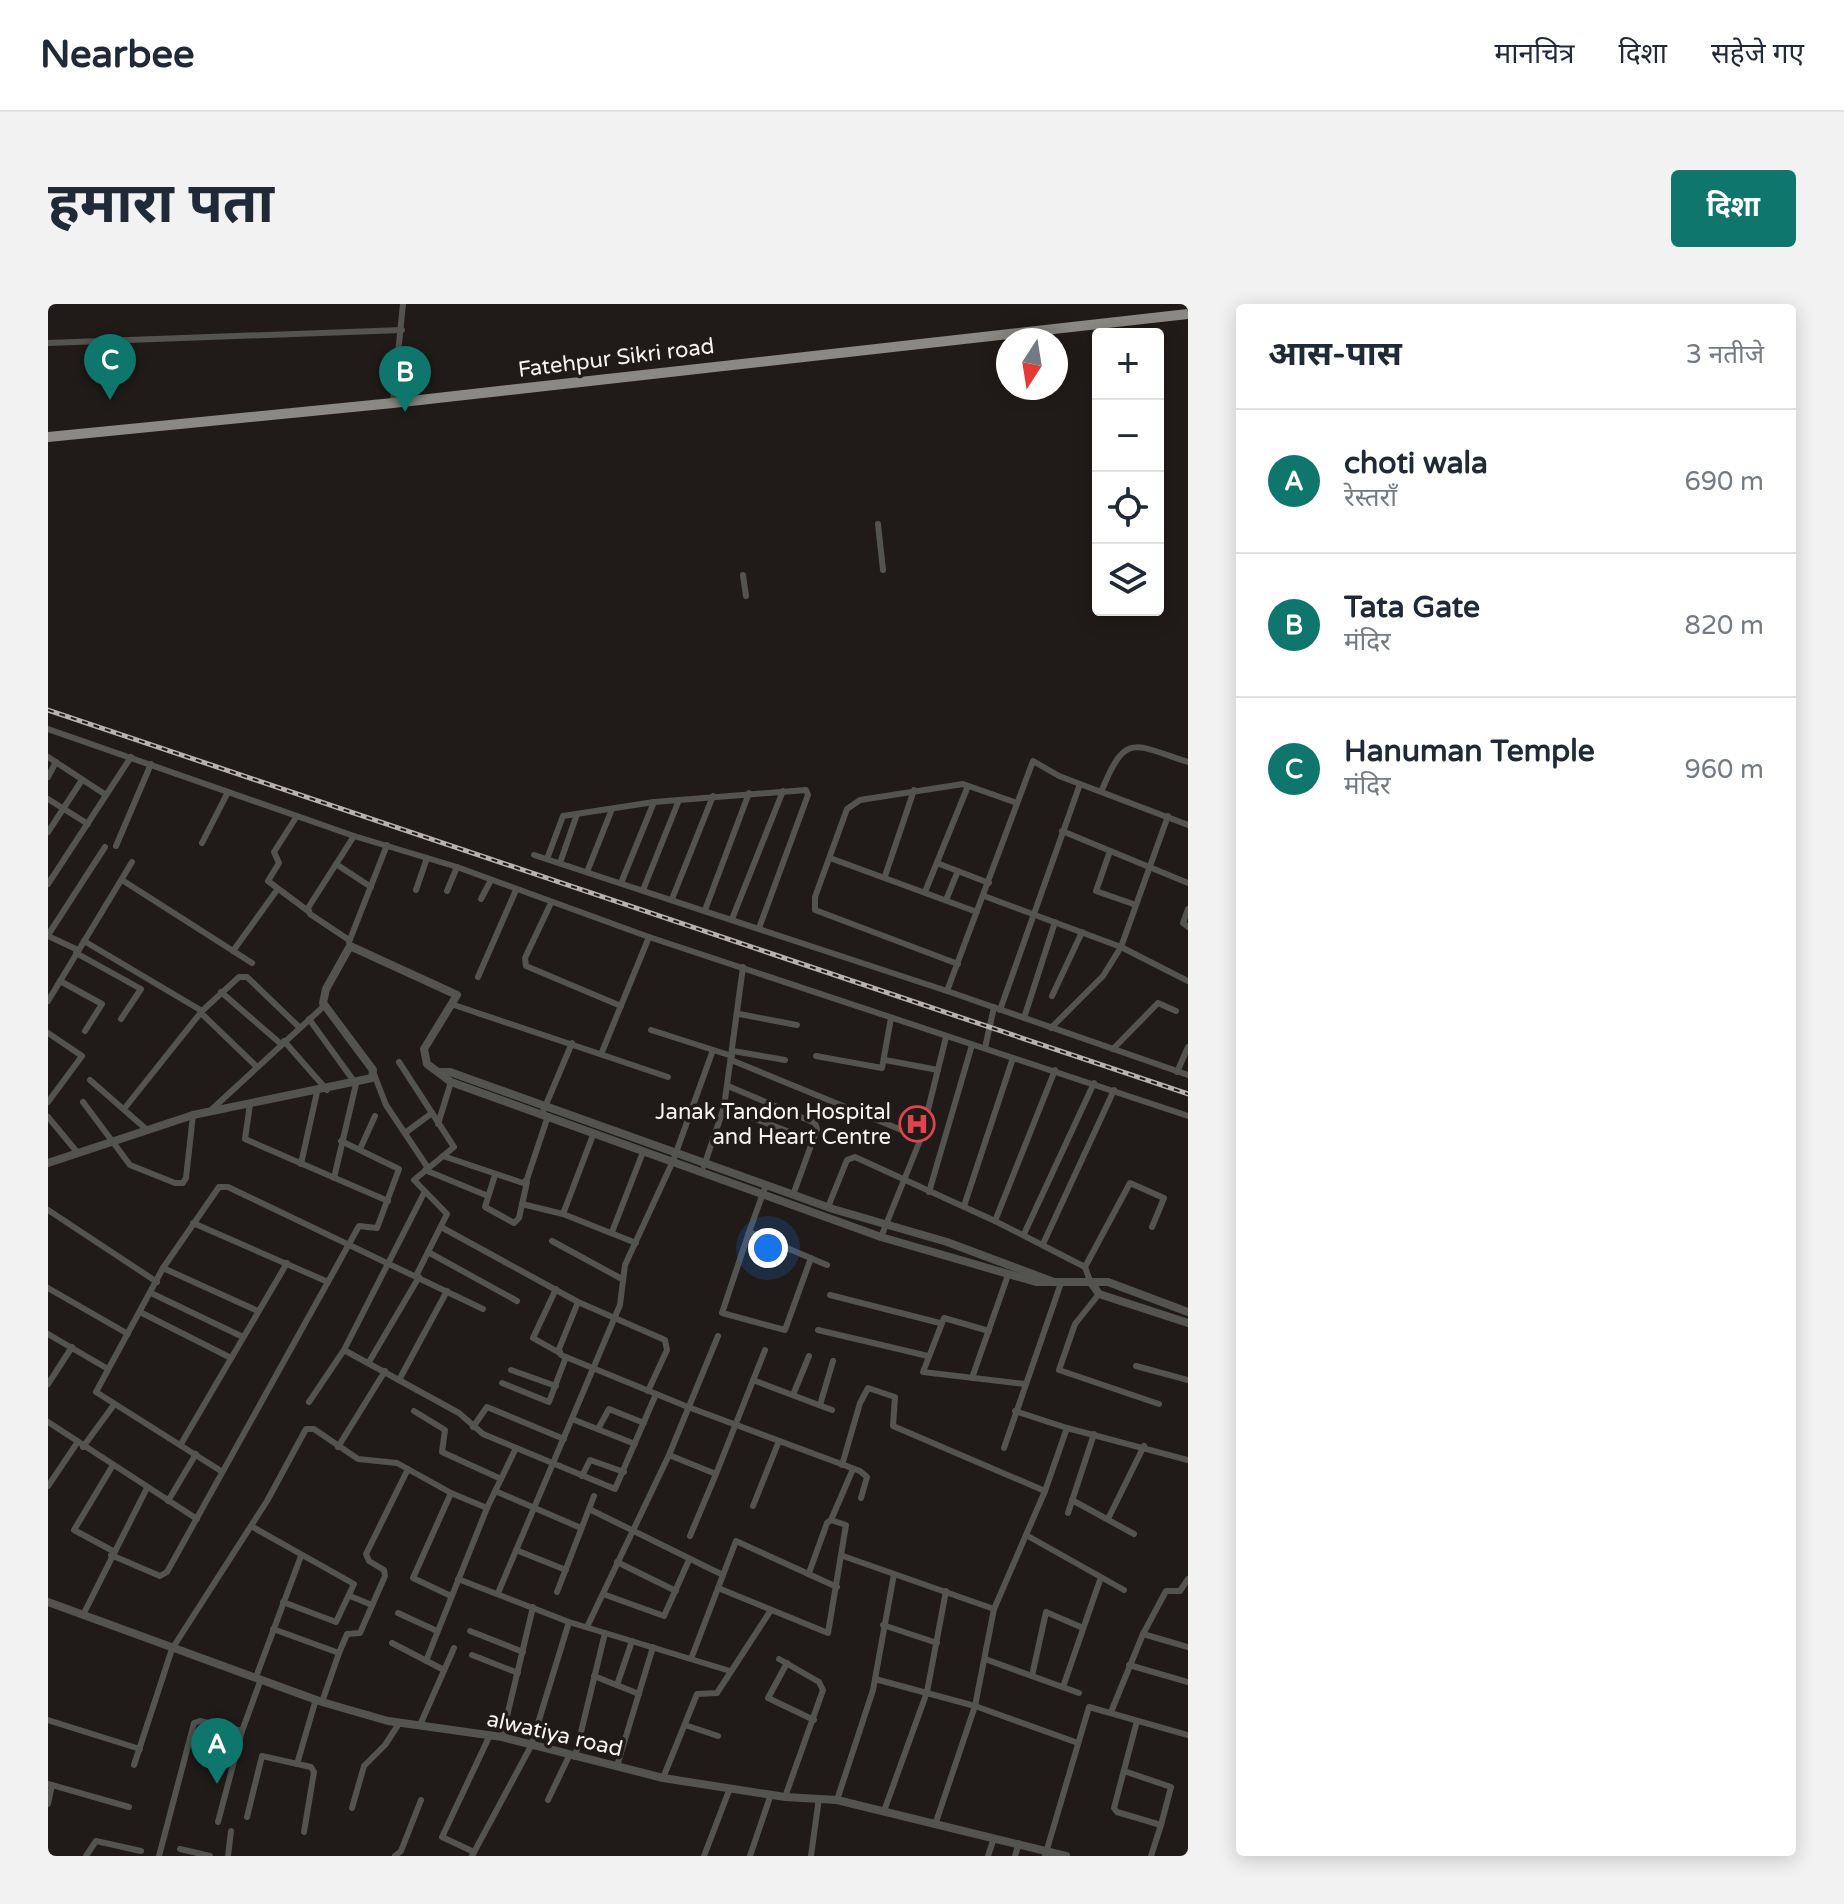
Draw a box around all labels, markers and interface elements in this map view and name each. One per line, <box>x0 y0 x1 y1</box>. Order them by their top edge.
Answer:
text: Nearbee <box>40 32 194 78</box>
text: मानचित्र <box>1494 37 1574 71</box>
text: दिशा <box>1618 37 1667 71</box>
text: सहेजे गए <box>1711 37 1804 71</box>
button: दिशा <box>1671 170 1796 247</box>
text: हमारा पता <box>48 171 274 238</box>
north arrow <box>996 328 1068 400</box>
map controls <box>1092 328 1164 616</box>
button: + <box>1092 328 1164 400</box>
street label: Fatehpur Sikri road <box>517 333 716 383</box>
pin: C <box>84 334 136 400</box>
text: आस-पास <box>1268 334 1402 375</box>
text: 3 नतीजे <box>1686 339 1764 370</box>
pin: B <box>379 346 431 412</box>
button: − <box>1092 400 1164 472</box>
text: choti wala <box>1344 445 1488 482</box>
text: A <box>1284 466 1304 497</box>
text: 690 m <box>1684 466 1764 497</box>
button: locate <box>1092 472 1164 544</box>
text: रेस्तराँ <box>1344 482 1397 513</box>
button: layers <box>1092 544 1164 616</box>
text: Tata Gate <box>1344 589 1480 626</box>
text: B <box>1285 610 1303 641</box>
text: 820 m <box>1684 610 1764 641</box>
text: मंदिर <box>1344 626 1391 657</box>
text: Hanuman Temple <box>1344 733 1595 770</box>
text: C <box>1285 754 1303 785</box>
text: 960 m <box>1684 754 1764 785</box>
text: मंदिर <box>1344 770 1391 801</box>
place label: Janak Tandon Hospital and Heart Centre <box>655 1099 891 1150</box>
hospital icon: Janak Tandon Hospital and Heart Centre <box>898 1105 936 1143</box>
your location <box>748 1228 788 1268</box>
street label: alwatiya road <box>484 1706 625 1762</box>
pin: A <box>191 1718 243 1784</box>

